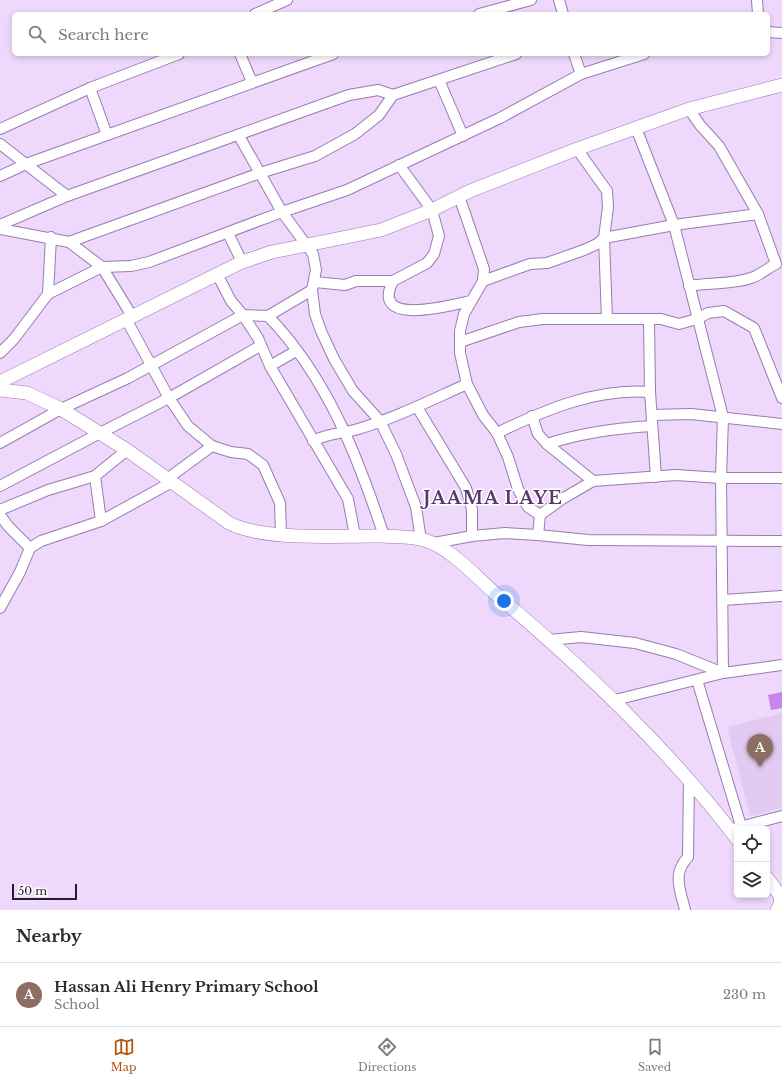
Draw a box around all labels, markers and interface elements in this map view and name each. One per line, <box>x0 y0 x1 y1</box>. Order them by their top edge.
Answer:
search box <box>12 12 770 56</box>
icon: search <box>26 23 48 45</box>
text: Search here <box>58 25 149 44</box>
district label: JAAMA LAYE <box>419 487 563 509</box>
your location <box>494 591 514 611</box>
pin: A <box>747 734 773 767</box>
map controls <box>734 826 770 898</box>
button: locate <box>734 826 770 862</box>
button: layers <box>734 862 770 898</box>
scale bar <box>12 882 77 901</box>
text: 50 m <box>18 884 47 898</box>
text: Nearby <box>16 926 82 947</box>
text: Hassan Ali Henry Primary School <box>54 977 319 996</box>
text: A <box>24 986 34 1003</box>
text: 230 m <box>723 986 766 1003</box>
text: School <box>54 996 100 1013</box>
tab: Map <box>111 1036 136 1074</box>
tab: Directions <box>358 1036 416 1074</box>
tab: Saved <box>638 1036 671 1074</box>

